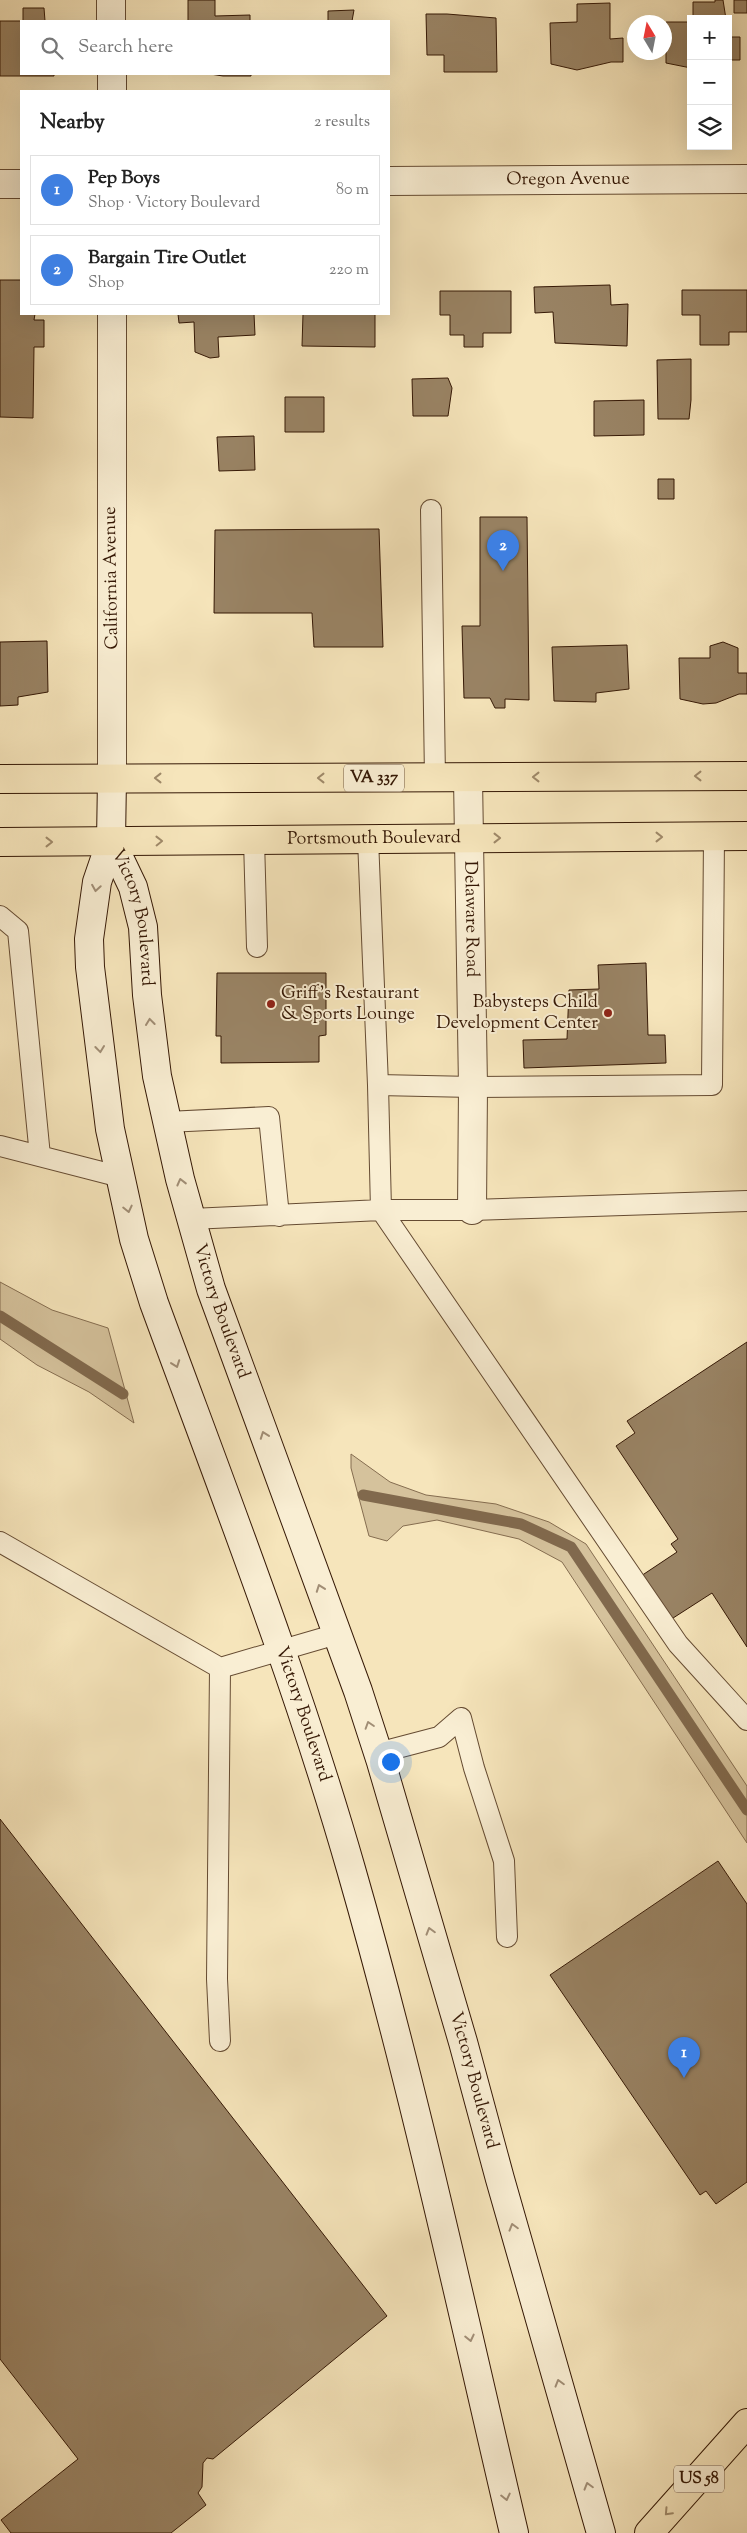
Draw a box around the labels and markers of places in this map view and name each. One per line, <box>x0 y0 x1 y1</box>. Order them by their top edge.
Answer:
pin: 2 <box>487 530 519 571</box>
place label: Griff's Restaurant & Sports Lounge <box>281 981 419 1028</box>
place label: Babysteps Child Development Center <box>436 990 598 1037</box>
marker: Griff's Restaurant & Sports Lounge <box>265 998 277 1010</box>
marker: Babysteps Child Development Center <box>602 1007 614 1019</box>
pin: 1 <box>668 2037 700 2078</box>

